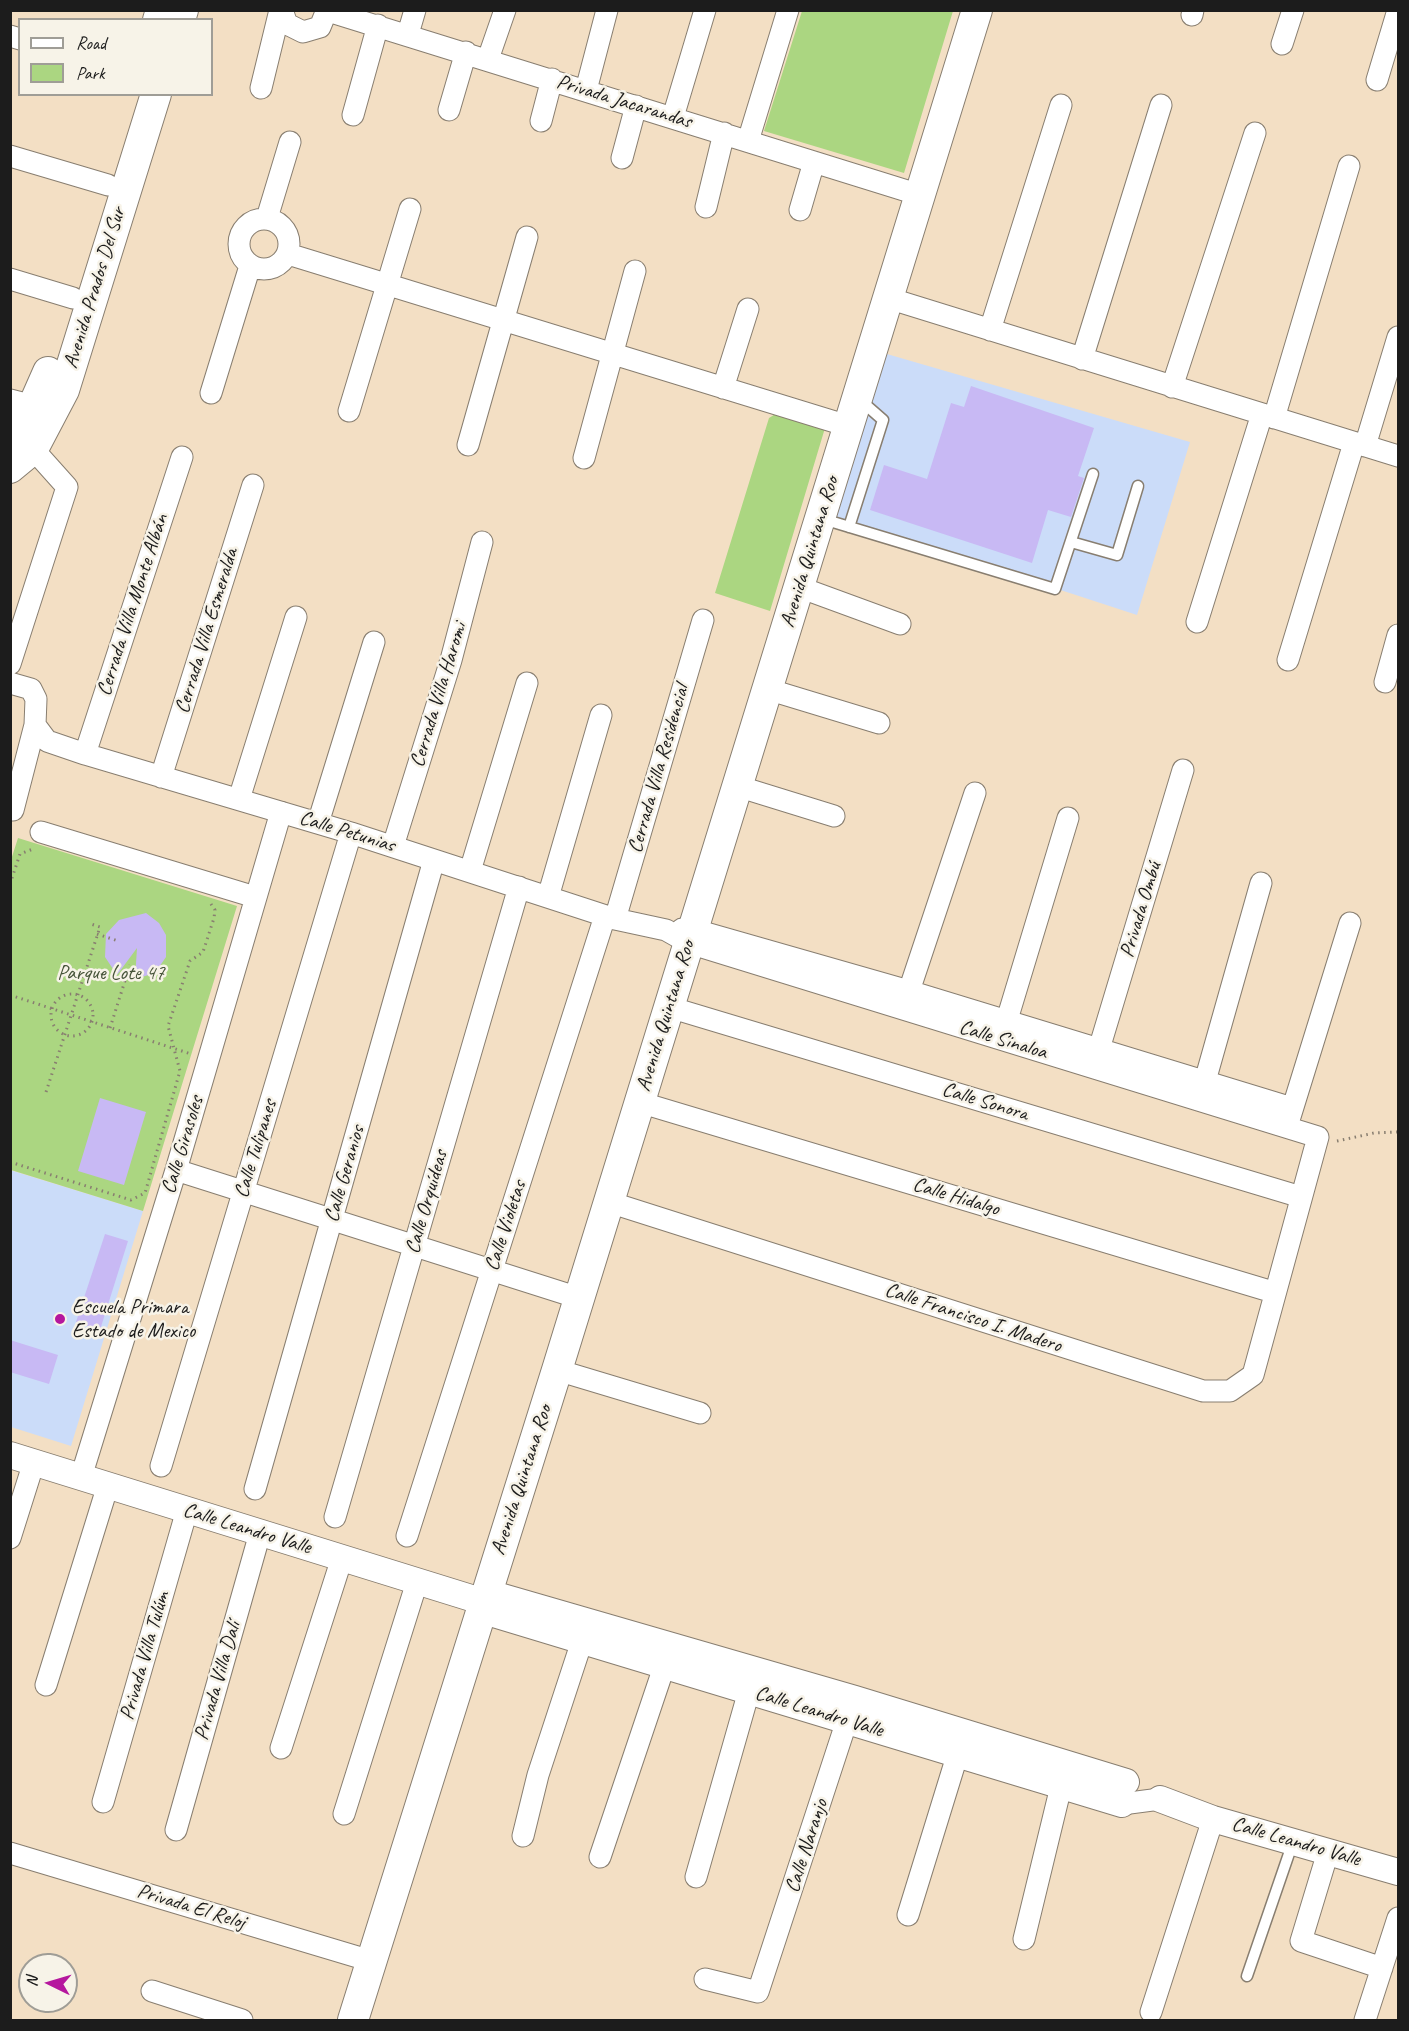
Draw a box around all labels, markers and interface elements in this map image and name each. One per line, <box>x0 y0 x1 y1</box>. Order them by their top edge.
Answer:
legend <box>18 18 213 96</box>
text: Road <box>76 32 106 54</box>
text: Park <box>76 62 105 84</box>
street label: Privada Jacarandas <box>553 69 695 135</box>
street label: Avenida Prados Del Sur <box>59 204 131 372</box>
street label: Avenida Quintana Roo <box>775 474 845 630</box>
street label: Cerrada Villa Monte Albán <box>92 511 174 699</box>
street label: Cerrada Villa Esmeralda <box>170 545 244 717</box>
street label: Cerrada Villa Haromi <box>405 620 473 770</box>
street label: Cerrada Villa Residencial <box>623 682 695 856</box>
street label: Calle Petunias <box>296 806 398 858</box>
street label: Privada Ombú <box>1115 859 1167 961</box>
street label: Avenida Quintana Roo <box>631 938 701 1094</box>
park label: Parque Lote 47 <box>57 960 165 986</box>
street label: Calle Sinaloa <box>956 1015 1050 1065</box>
street label: Calle Sonora <box>939 1077 1031 1127</box>
street label: Calle Girasoles <box>156 1093 210 1197</box>
street label: Calle Tulipanes <box>229 1097 283 1201</box>
street label: Calle Geranios <box>319 1123 371 1225</box>
street label: Calle Orquídeas <box>400 1147 454 1257</box>
street label: Calle Hidalgo <box>910 1172 1002 1222</box>
street label: Calle Violetas <box>480 1178 532 1274</box>
street label: Calle Francisco I. Madero <box>881 1278 1065 1358</box>
place label: Escuela Primara Estado de Mexico <box>72 1294 195 1344</box>
marker: Escuela Primara Estado de Mexico <box>53 1312 67 1326</box>
street label: Avenida Quintana Roo <box>486 1402 558 1558</box>
street label: Calle Leandro Valle <box>180 1498 314 1560</box>
street label: Privada Villa Tulúm <box>115 1589 175 1723</box>
street label: Privada Villa Dalí <box>189 1619 247 1743</box>
street label: Calle Leandro Valle <box>752 1681 886 1743</box>
street label: Calle Naranjo <box>780 1796 834 1896</box>
street label: Calle Leandro Valle <box>1229 1812 1363 1872</box>
street label: Privada El Reloj <box>134 1879 248 1935</box>
north arrow <box>18 1953 78 2013</box>
text: N <box>22 1976 42 1987</box>

